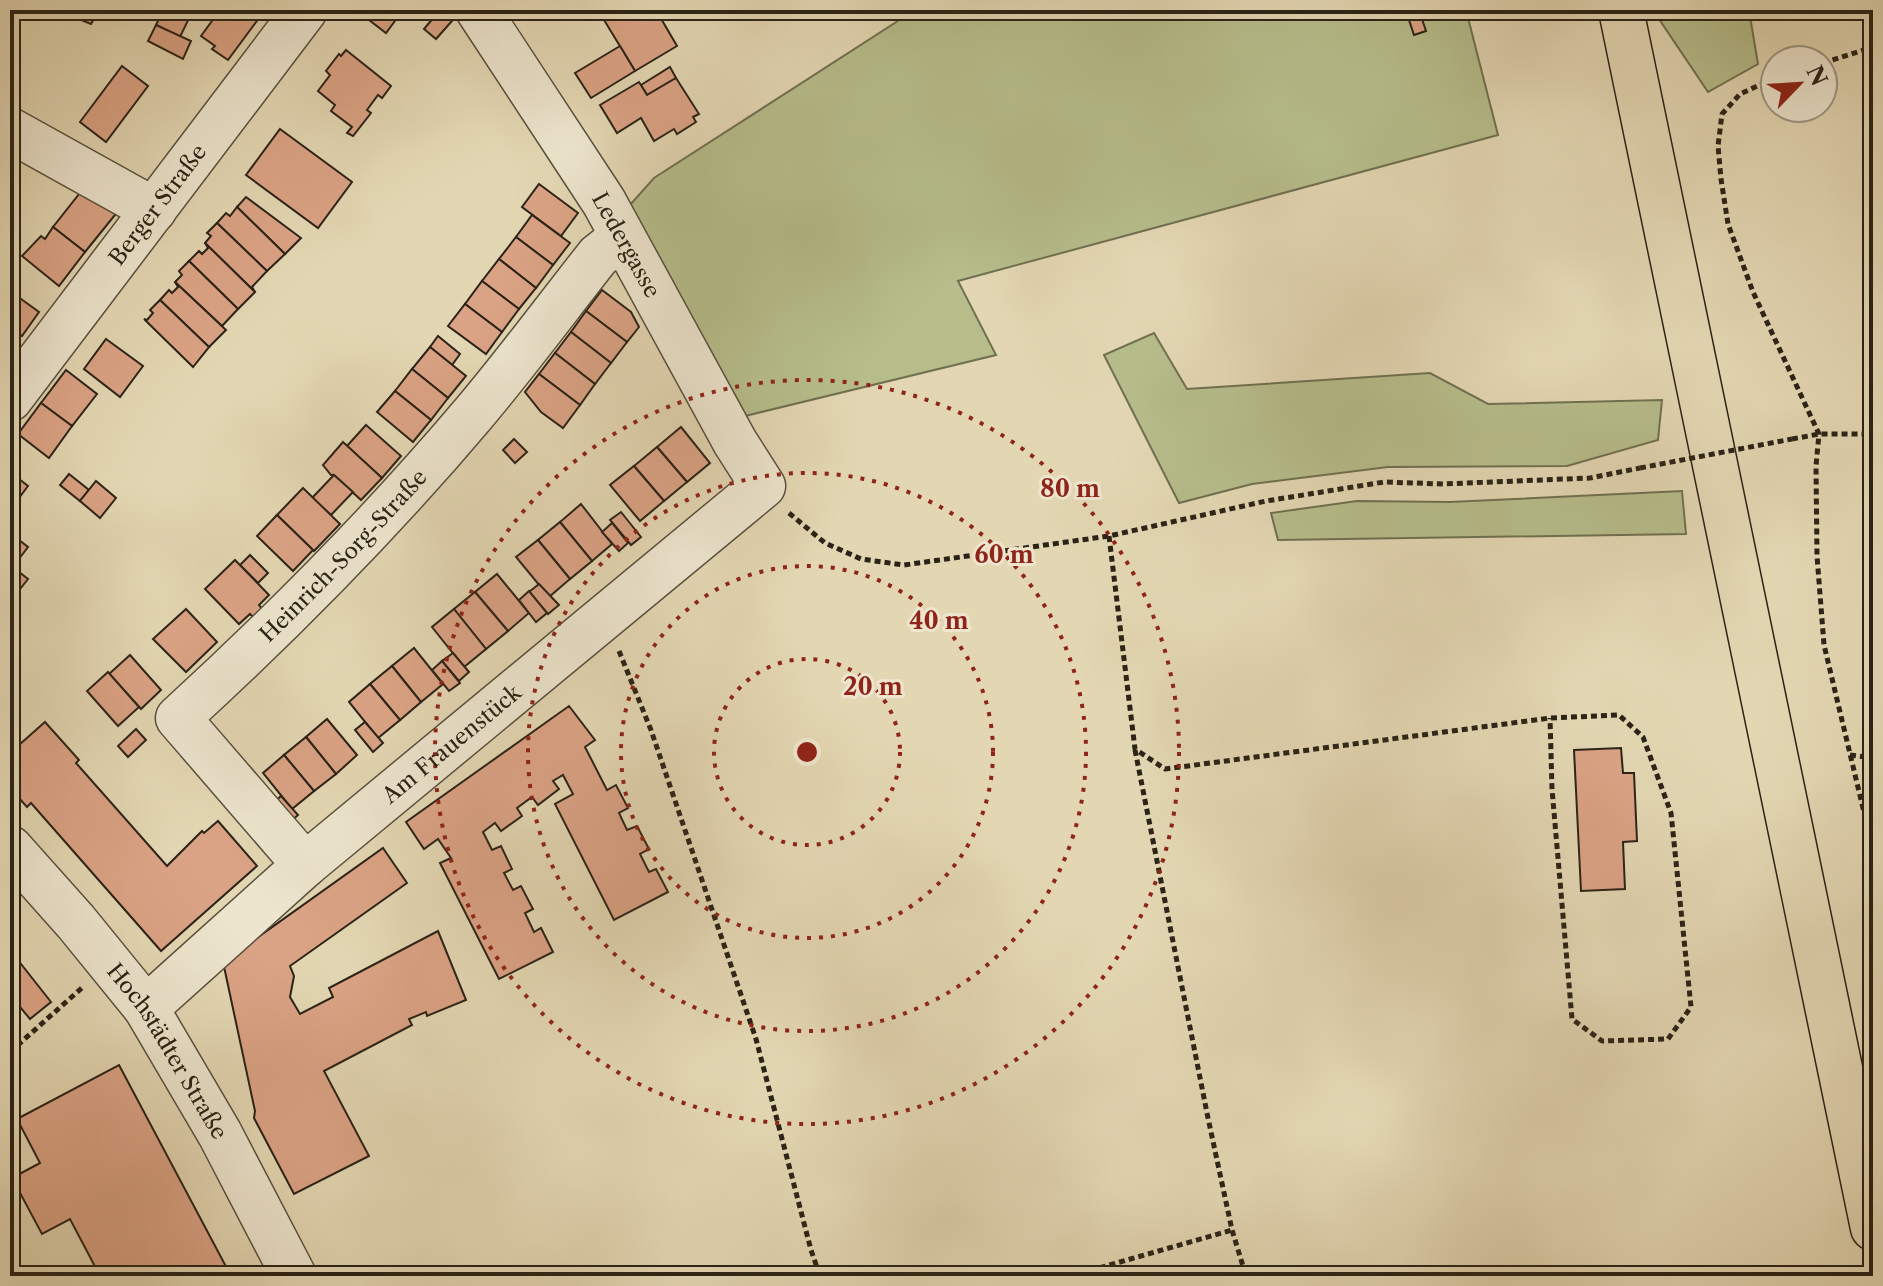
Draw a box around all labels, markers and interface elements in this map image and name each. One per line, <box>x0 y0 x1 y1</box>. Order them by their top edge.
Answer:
north arrow <box>1759 44 1839 124</box>
text: N <box>1800 61 1833 90</box>
street label: Berger Straße <box>103 139 212 270</box>
street label: Ledergasse <box>586 188 666 302</box>
street label: Heinrich-Sorg-Straße <box>254 464 432 647</box>
text: 80 m <box>1040 474 1100 503</box>
text: 60 m <box>974 540 1034 569</box>
text: 40 m <box>909 606 969 635</box>
text: 20 m <box>843 672 903 701</box>
street label: Am Frauenstück <box>376 678 527 810</box>
centre of rings <box>793 738 821 766</box>
street label: Hochstädter Straße <box>102 958 233 1144</box>

